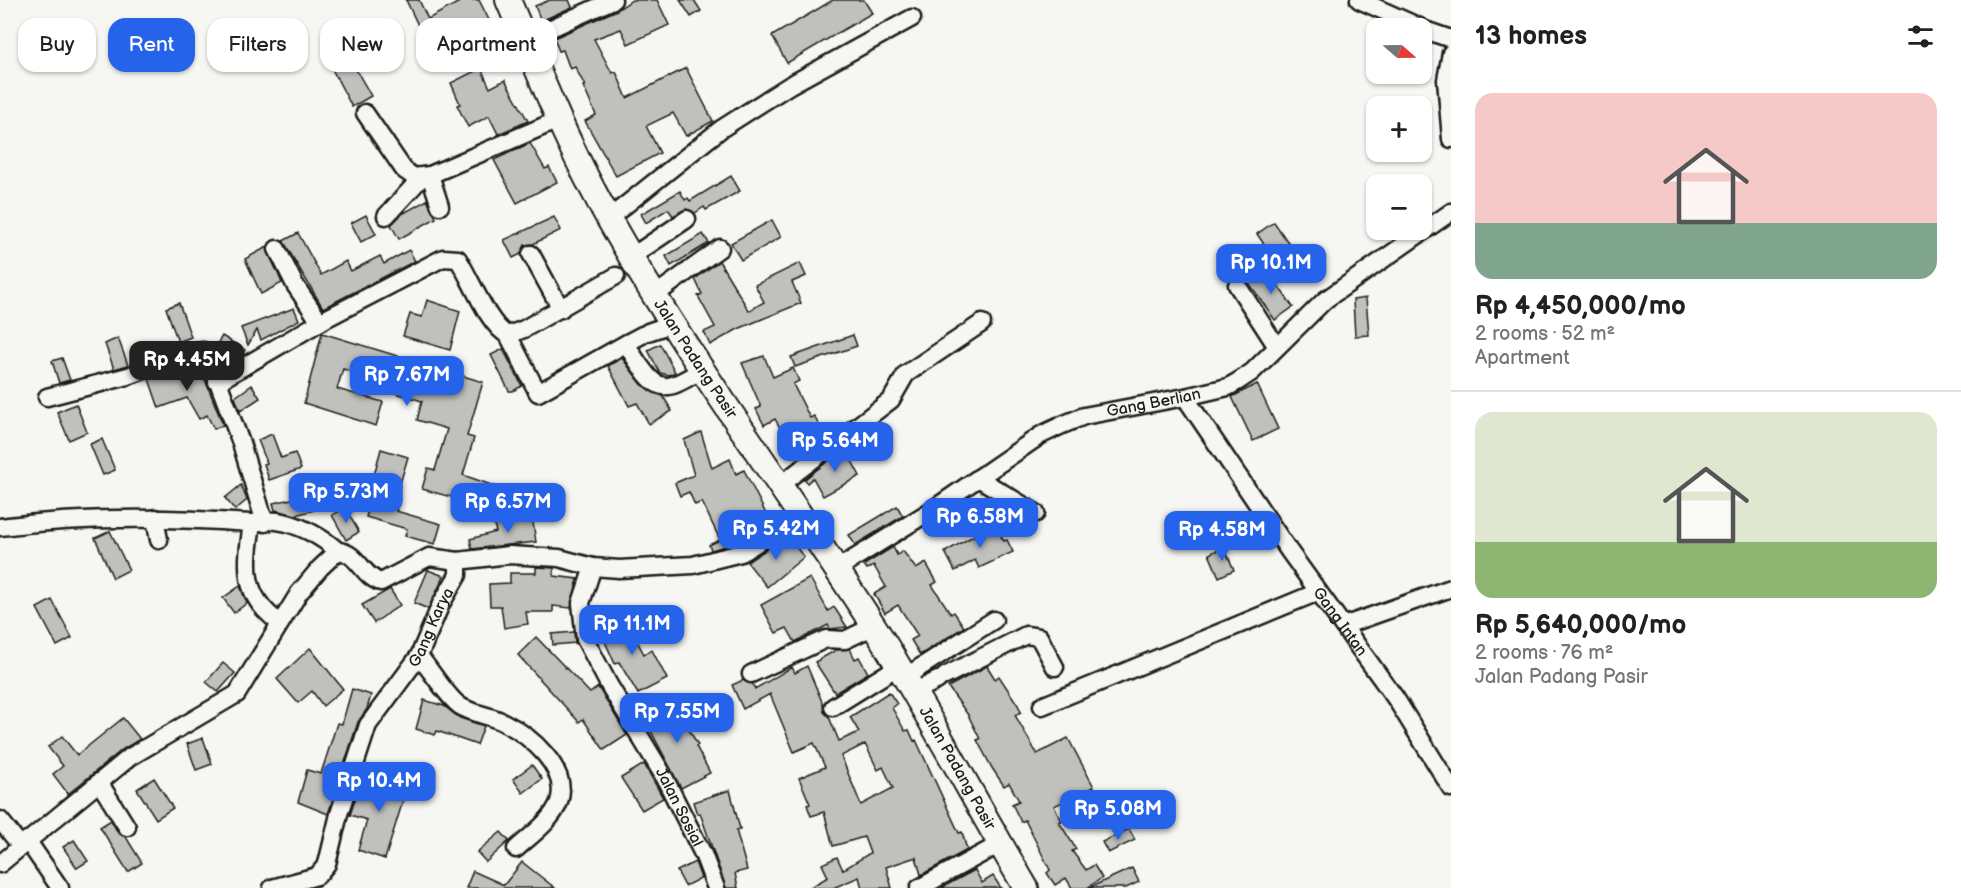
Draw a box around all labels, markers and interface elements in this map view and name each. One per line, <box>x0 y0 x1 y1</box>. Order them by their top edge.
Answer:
chip: Buy <box>18 18 96 72</box>
chip: Rent <box>108 18 195 72</box>
chip: Filters <box>207 18 308 72</box>
chip: New <box>320 18 404 72</box>
chip: Apartment <box>416 18 557 72</box>
north arrow <box>1366 18 1432 84</box>
map controls <box>1366 18 1432 240</box>
icon: filters <box>1904 20 1937 53</box>
text: 13 homes <box>1475 21 1587 52</box>
button: + <box>1366 96 1432 162</box>
icon: home <box>1652 132 1760 240</box>
button: − <box>1366 174 1432 240</box>
pin: Rp 10.1M <box>1209 244 1333 295</box>
text: Rp 10.1M <box>1230 251 1312 275</box>
text: Rp 4,450,000/mo <box>1475 291 1686 322</box>
street label: Jalan Padang Pasir <box>650 296 741 422</box>
text: 2 rooms · 52 m² <box>1475 322 1615 346</box>
pin: Rp 4.45M <box>125 341 249 392</box>
text: Apartment <box>1475 346 1570 370</box>
text: Rp 4.45M <box>143 348 231 372</box>
pin: Rp 7.67M <box>345 356 469 407</box>
text: Rp 7.67M <box>364 363 450 387</box>
street label: Gang Berlian <box>1105 384 1202 421</box>
pin: Rp 5.64M <box>773 422 897 473</box>
text: Rp 5.64M <box>791 429 879 453</box>
icon: home <box>1652 451 1760 559</box>
pin: Rp 5.73M <box>284 473 408 524</box>
text: Rp 5.73M <box>303 480 389 504</box>
pin: Rp 6.57M <box>446 483 570 534</box>
text: Rp 6.57M <box>465 490 551 514</box>
pin: Rp 6.58M <box>918 498 1042 549</box>
text: Rp 6.58M <box>936 505 1024 529</box>
pin: Rp 5.42M <box>714 510 838 561</box>
pin: Rp 4.58M <box>1160 511 1284 562</box>
text: Rp 5.42M <box>732 517 820 541</box>
text: Rp 4.58M <box>1178 518 1266 542</box>
street label: Gang Karya <box>404 584 458 671</box>
street label: Gang Intan <box>1309 584 1371 660</box>
pin: Rp 11.1M <box>570 605 694 656</box>
text: Rp 5,640,000/mo <box>1475 610 1686 641</box>
text: Rp 11.1M <box>593 612 671 636</box>
text: 2 rooms · 76 m² <box>1475 641 1613 665</box>
text: Jalan Padang Pasir <box>1475 665 1648 689</box>
pin: Rp 7.55M <box>615 693 739 744</box>
text: Rp 7.55M <box>634 700 720 724</box>
street label: Jalan Padang Pasir <box>915 703 1000 833</box>
pin: Rp 10.4M <box>317 762 441 813</box>
street label: Jalan Sosial <box>651 764 707 850</box>
text: Rp 10.4M <box>337 769 421 793</box>
pin: Rp 5.08M <box>1056 790 1180 841</box>
text: Rp 5.08M <box>1074 797 1162 821</box>

